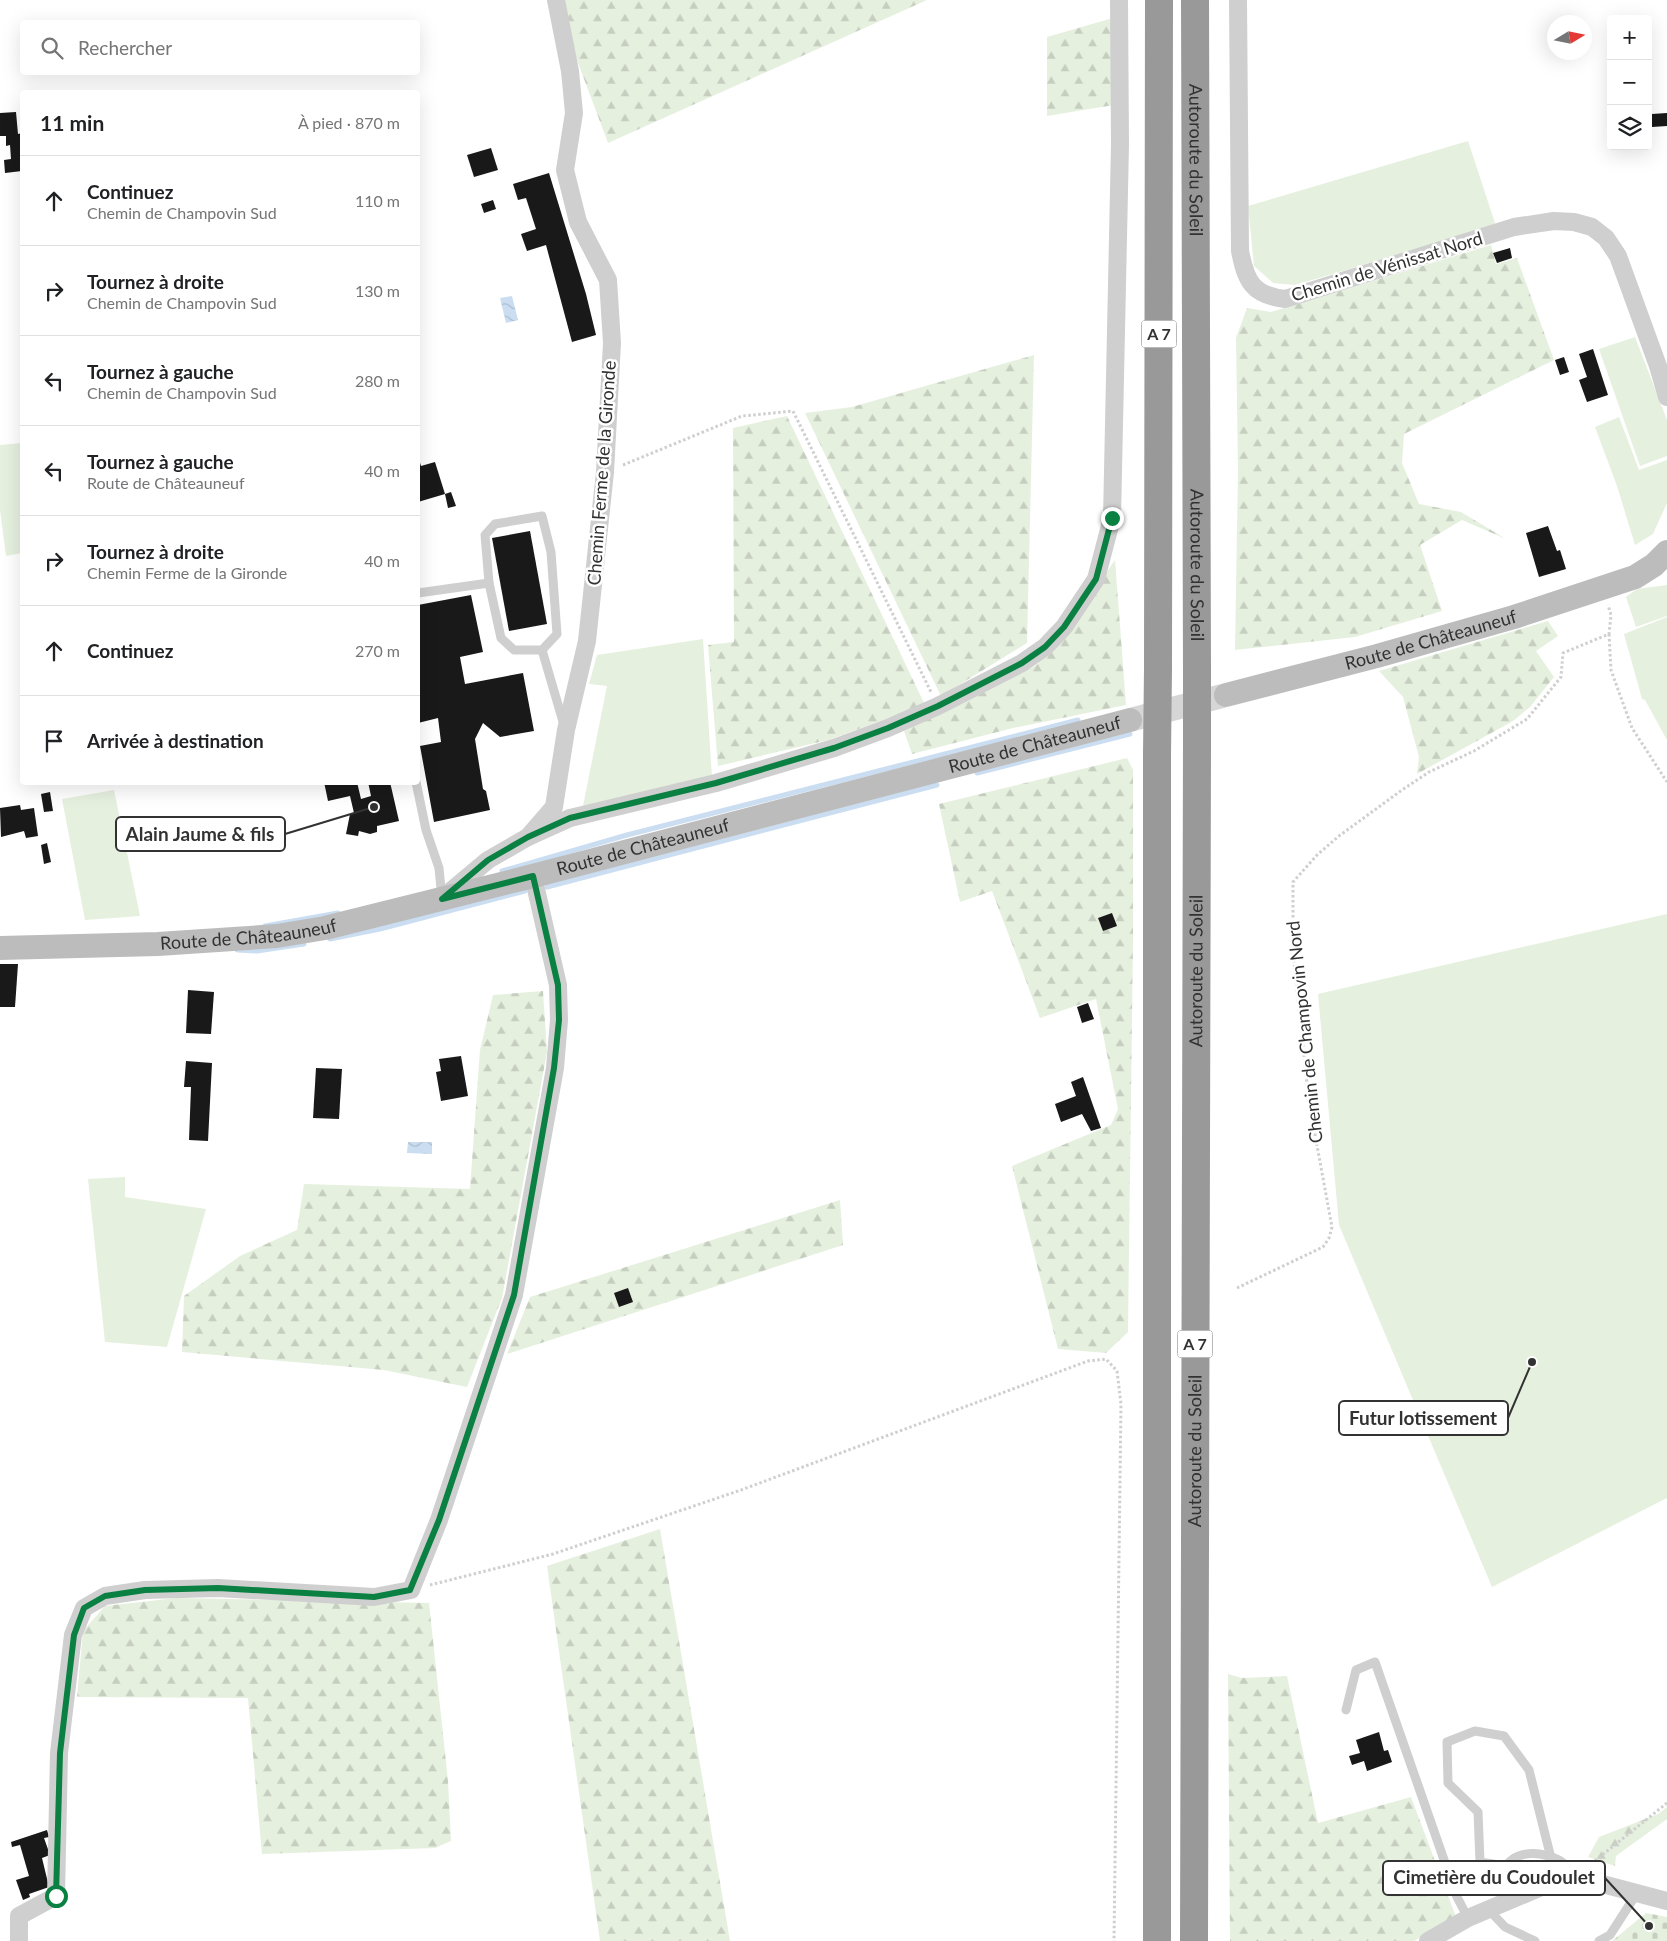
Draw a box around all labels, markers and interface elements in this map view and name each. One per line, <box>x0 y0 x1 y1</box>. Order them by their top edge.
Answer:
north arrow <box>1547 15 1592 60</box>
map controls <box>1607 15 1652 150</box>
button: + <box>1607 15 1652 60</box>
search box <box>20 20 420 75</box>
icon: search <box>38 34 66 62</box>
text: Rechercher <box>78 36 172 59</box>
button: − <box>1607 60 1652 105</box>
street label: Autoroute du Soleil <box>1185 84 1208 236</box>
button: layers <box>1607 105 1652 150</box>
text: 11 min <box>40 110 104 135</box>
text: À pied · 870 m <box>298 113 400 132</box>
text: Continuez <box>87 180 173 203</box>
icon: ahead <box>40 187 68 215</box>
text: 110 m <box>355 191 400 210</box>
text: Chemin de Champovin Sud <box>87 203 277 222</box>
street label: Chemin de Vénissat Nord <box>1288 226 1485 306</box>
text: Tournez à droite <box>87 270 224 293</box>
icon: right <box>40 277 68 305</box>
text: 130 m <box>355 281 400 300</box>
text: Chemin de Champovin Sud <box>87 293 277 312</box>
road number: A 7 <box>1142 320 1176 348</box>
text: Tournez à gauche <box>87 360 234 383</box>
street label: Chemin Ferme de la Gironde <box>582 360 620 586</box>
icon: left <box>40 367 68 395</box>
text: 280 m <box>355 371 400 390</box>
text: Chemin de Champovin Sud <box>87 383 277 402</box>
text: Tournez à gauche <box>87 450 234 473</box>
icon: left <box>40 457 68 485</box>
text: 40 m <box>364 461 400 480</box>
text: Route de Châteauneuf <box>87 473 245 492</box>
street label: Autoroute du Soleil <box>1186 489 1209 641</box>
route end <box>1101 507 1124 530</box>
text: Tournez à droite <box>87 540 224 563</box>
icon: right <box>40 547 68 575</box>
text: 40 m <box>364 551 400 570</box>
text: Chemin Ferme de la Gironde <box>87 563 287 582</box>
street label: Route de Châteauneuf <box>1342 605 1520 674</box>
icon: ahead <box>40 637 68 665</box>
text: Continuez <box>87 639 173 662</box>
text: 270 m <box>355 641 400 660</box>
street label: Route de Châteauneuf <box>946 711 1124 777</box>
icon: arrive <box>40 727 68 755</box>
text: Arrivée à destination <box>87 729 264 752</box>
street label: Route de Châteauneuf <box>554 813 732 879</box>
callout: Alain Jaume & fils <box>116 817 285 851</box>
text: Alain Jaume & fils <box>125 822 274 845</box>
street label: Autoroute du Soleil <box>1184 895 1207 1047</box>
street label: Route de Châteauneuf <box>159 913 340 954</box>
street label: Chemin de Champovin Nord <box>1281 920 1327 1144</box>
road number: A 7 <box>1178 1330 1212 1358</box>
street label: Autoroute du Soleil <box>1183 1375 1205 1527</box>
callout: Futur lotissement <box>1339 1401 1508 1435</box>
text: Futur lotissement <box>1349 1406 1497 1429</box>
callout: Cimetière du Coudoulet <box>1383 1861 1605 1895</box>
text: Cimetière du Coudoulet <box>1393 1865 1595 1888</box>
route start <box>45 1885 68 1908</box>

